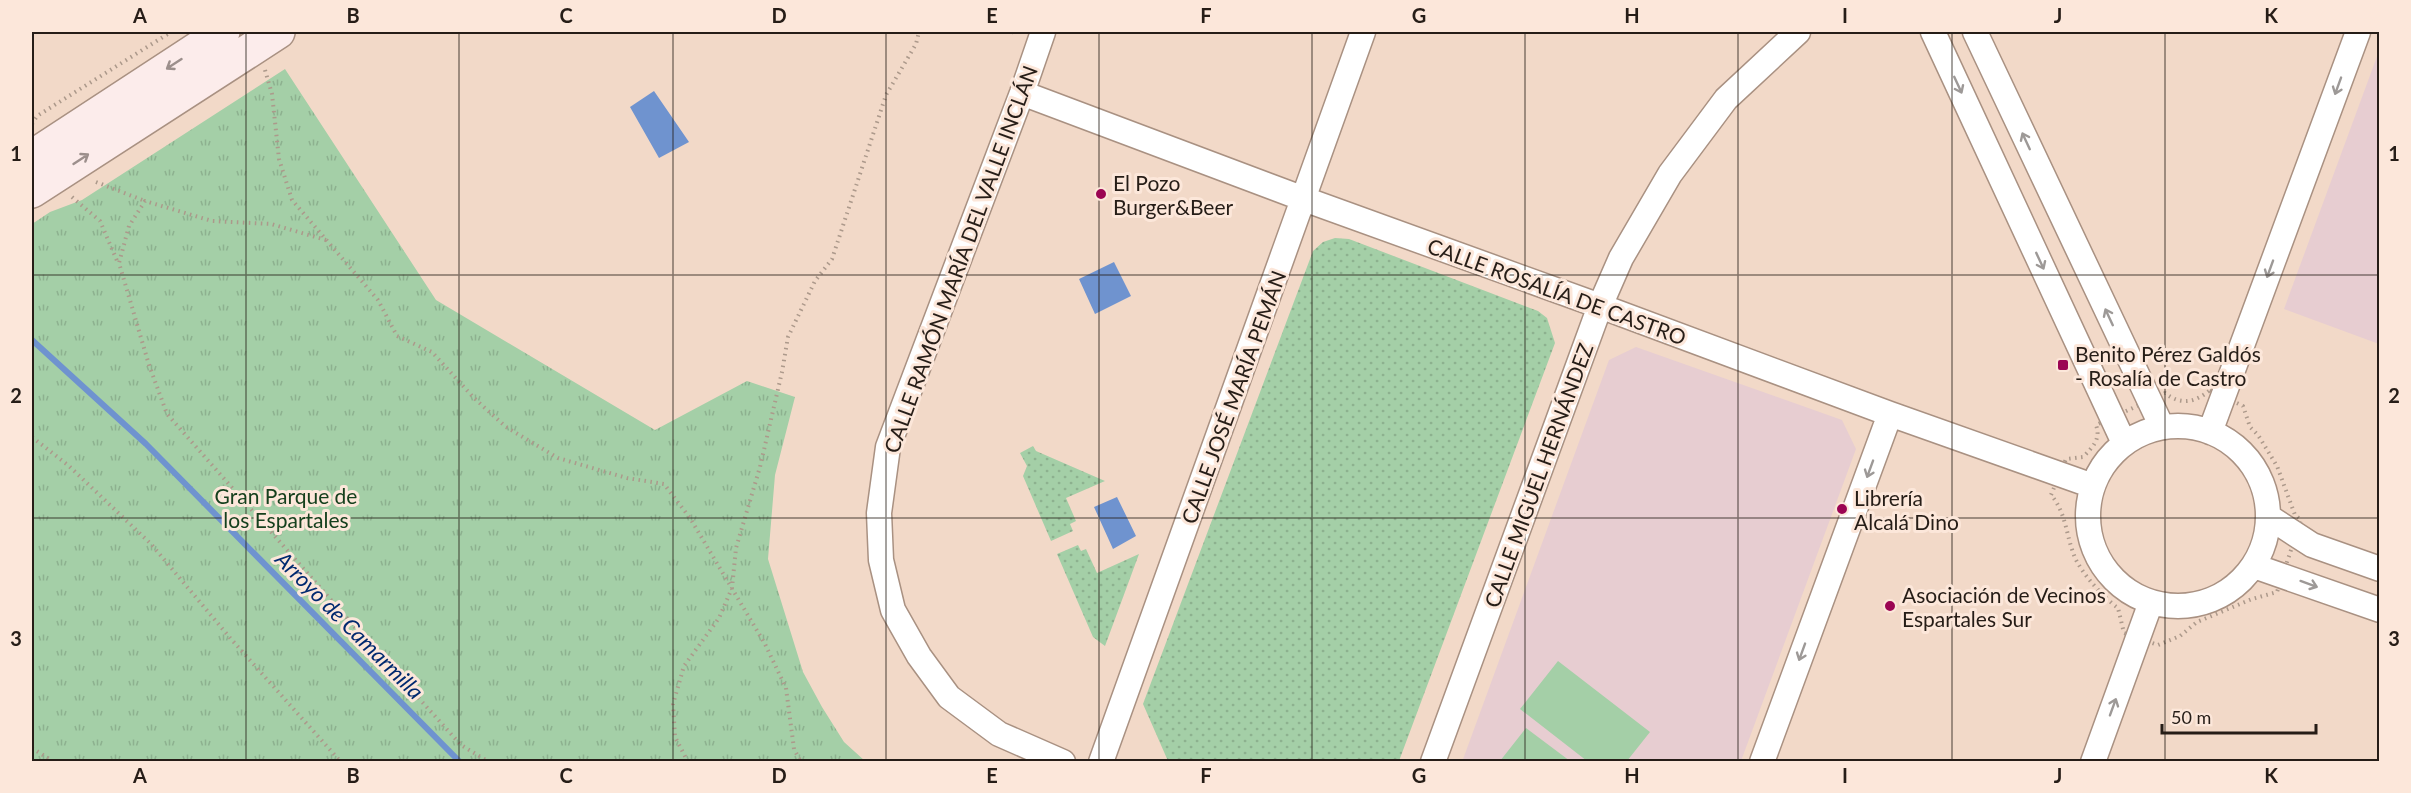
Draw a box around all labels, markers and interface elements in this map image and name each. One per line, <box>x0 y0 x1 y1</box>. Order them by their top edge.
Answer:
text: A <box>132 3 147 27</box>
text: B <box>346 3 360 27</box>
text: C <box>559 3 573 27</box>
text: D <box>771 3 787 27</box>
text: E <box>986 3 998 27</box>
text: F <box>1200 3 1212 27</box>
text: G <box>1412 3 1426 27</box>
text: H <box>1624 3 1640 27</box>
text: I <box>1842 3 1848 27</box>
text: J <box>2054 3 2062 27</box>
text: K <box>2264 3 2278 27</box>
one-way arrow <box>166 58 183 70</box>
street label: CALLE RAMÓN MARÍA DEL VALLE INCLÁN <box>878 62 1042 456</box>
one-way arrow <box>1953 75 1965 93</box>
one-way arrow <box>2332 76 2343 95</box>
one-way arrow <box>2020 132 2032 150</box>
text: 1 <box>10 141 22 165</box>
text: 1 <box>2388 141 2400 165</box>
one-way arrow <box>72 152 89 165</box>
place label: El Pozo Burger&Beer <box>1113 170 1233 219</box>
marker: El Pozo Burger&Beer <box>1094 187 1108 201</box>
street label: CALLE ROSALÍA DE CASTRO <box>1424 233 1690 349</box>
one-way arrow <box>2035 252 2047 270</box>
one-way arrow <box>2264 259 2275 278</box>
street label: CALLE JOSÉ MARÍA PEMÁN <box>1176 267 1290 527</box>
one-way arrow <box>2103 309 2115 327</box>
street label: CALLE MIGUEL HERNÁNDEZ <box>1478 339 1598 611</box>
place label: Benito Pérez Galdós - Rosalía de Castro <box>2075 341 2261 390</box>
marker: Benito Pérez Galdós - Rosalía de Castro <box>2056 358 2070 372</box>
text: 2 <box>10 383 22 407</box>
text: 2 <box>2388 383 2400 407</box>
one-way arrow <box>1864 460 1875 478</box>
park label: Gran Parque de los Espartales <box>215 483 357 532</box>
place label: Librería Alcalá Dino <box>1854 485 1959 534</box>
marker: Librería Alcalá Dino <box>1835 502 1849 516</box>
water label: Arroyo de Camarmilla <box>270 545 430 705</box>
one-way arrow <box>2299 580 2318 591</box>
place label: Asociación de Vecinos Espartales Sur <box>1902 582 2106 631</box>
marker: Asociación de Vecinos Espartales Sur <box>1883 599 1897 613</box>
text: 3 <box>10 626 22 650</box>
text: 3 <box>2388 626 2400 650</box>
one-way arrow <box>1796 642 1807 661</box>
scale bar <box>2162 697 2316 735</box>
one-way arrow <box>2108 698 2119 716</box>
text: 50 m <box>2171 706 2211 728</box>
text: A <box>132 763 147 787</box>
text: B <box>346 763 360 787</box>
text: C <box>559 763 573 787</box>
text: D <box>771 763 787 787</box>
text: E <box>986 763 998 787</box>
text: F <box>1200 763 1212 787</box>
text: G <box>1412 763 1426 787</box>
text: H <box>1624 763 1640 787</box>
text: I <box>1842 763 1848 787</box>
text: J <box>2054 763 2062 787</box>
text: K <box>2264 763 2278 787</box>

